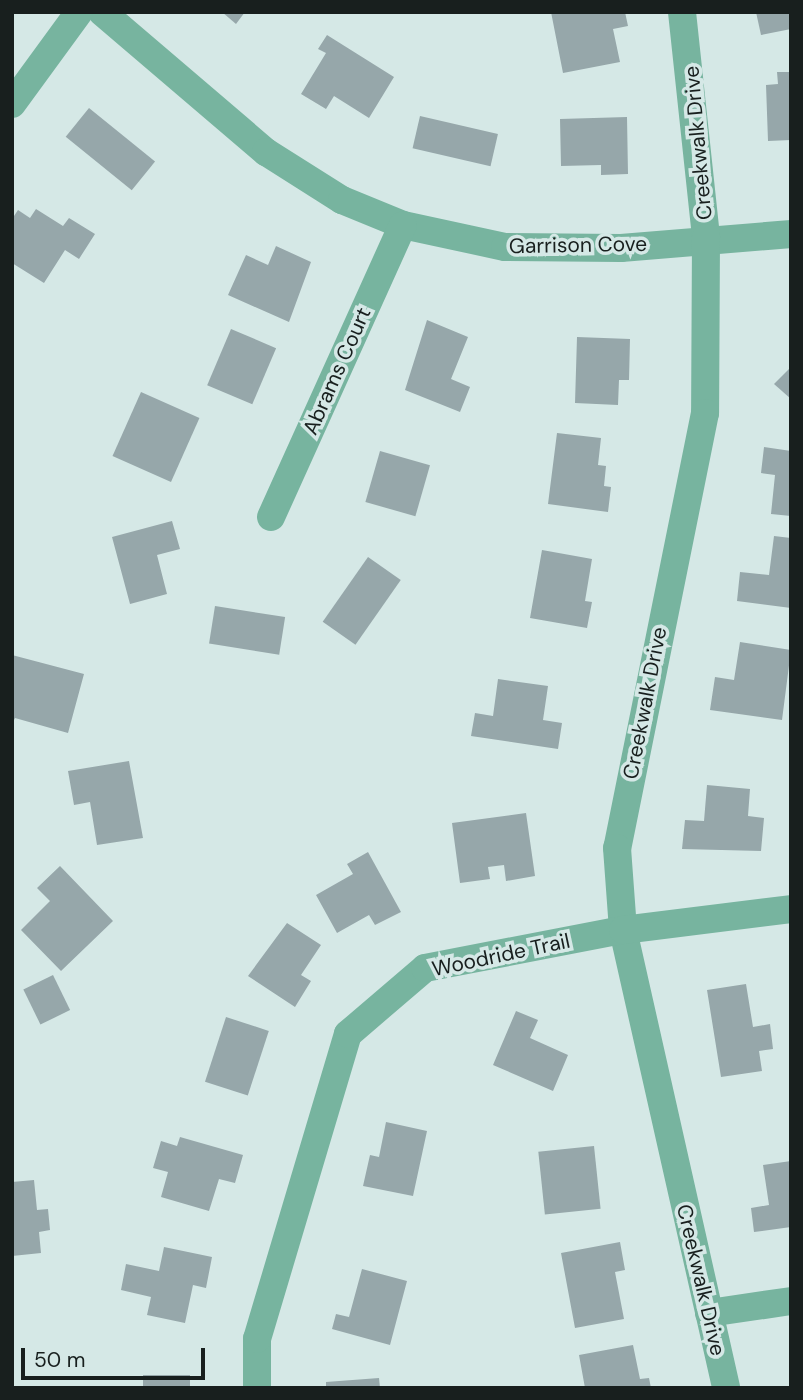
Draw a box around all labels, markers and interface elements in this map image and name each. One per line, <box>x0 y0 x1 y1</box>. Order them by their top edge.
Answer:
street label: Creekwalk Drive <box>679 65 717 221</box>
street label: Garrison Cove <box>509 231 647 259</box>
street label: Abrams Court <box>298 303 376 439</box>
street label: Creekwalk Drive <box>618 625 672 781</box>
street label: Woodride Trail <box>430 928 572 982</box>
street label: Creekwalk Drive <box>671 1202 731 1358</box>
scale bar <box>24 1334 208 1378</box>
text: 50 m <box>34 1346 85 1374</box>

